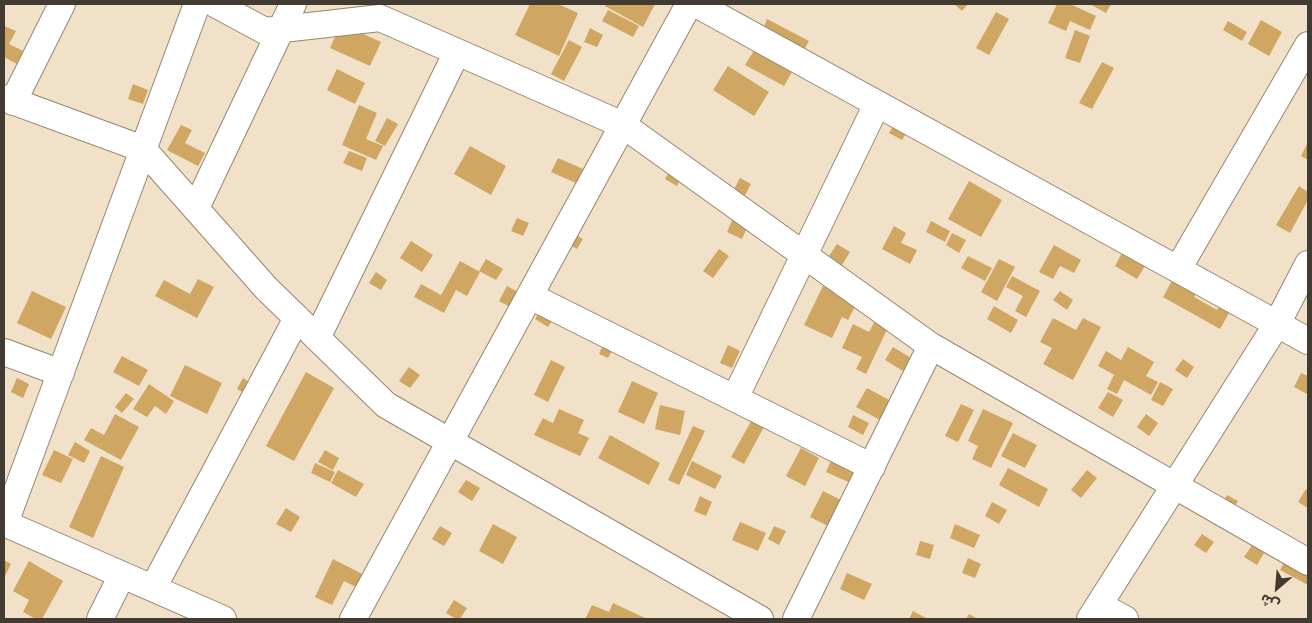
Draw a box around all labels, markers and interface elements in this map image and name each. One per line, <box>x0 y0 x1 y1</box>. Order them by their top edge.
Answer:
north arrow <box>1252 563 1302 613</box>
text: ش <box>1258 590 1282 614</box>

